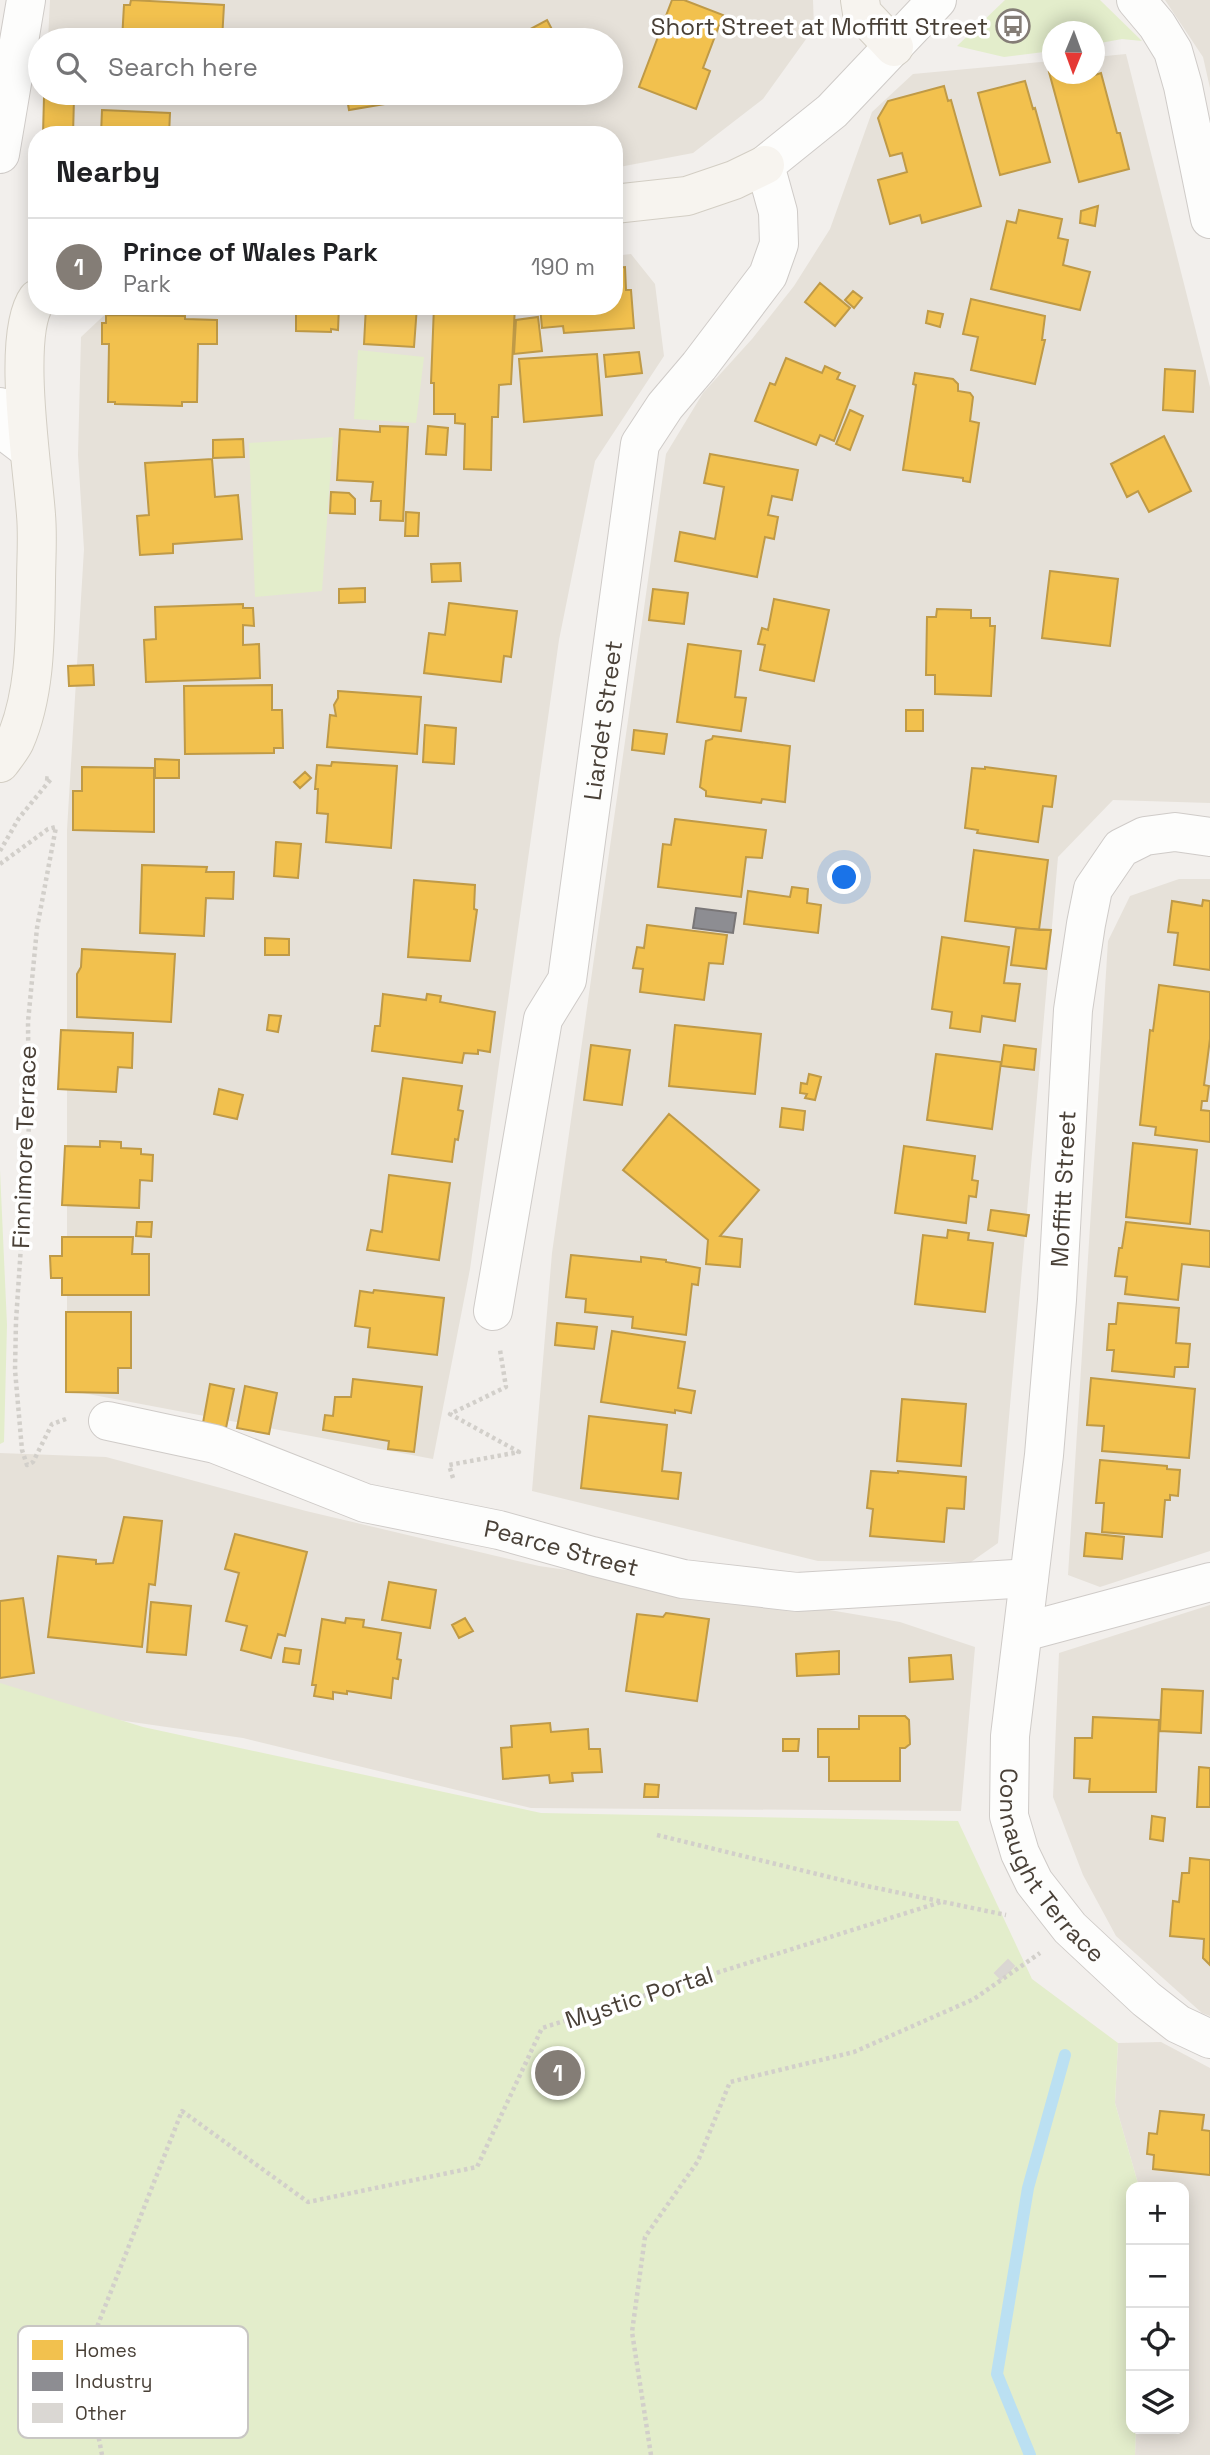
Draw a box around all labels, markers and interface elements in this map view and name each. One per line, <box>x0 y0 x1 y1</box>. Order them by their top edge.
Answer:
bus stop icon: Short Street at Moffitt Street <box>994 7 1032 45</box>
place label: Short Street at Moffitt Street <box>651 11 988 42</box>
north arrow <box>1042 21 1105 84</box>
search box <box>28 28 623 105</box>
icon: search <box>52 48 90 86</box>
text: Search here <box>108 50 258 84</box>
text: Nearby <box>56 152 160 191</box>
text: Prince of Wales Park <box>123 235 378 269</box>
text: 1 <box>74 252 84 282</box>
text: 190 m <box>531 252 595 282</box>
text: Park <box>123 269 171 299</box>
street label: Liardet Street <box>576 638 629 802</box>
your location <box>827 860 861 894</box>
street label: Finnimore Terrace <box>5 1045 43 1249</box>
street label: Moffitt Street <box>1043 1110 1083 1268</box>
street label: Pearce Street <box>481 1512 642 1583</box>
street label: Connaught Terrace <box>993 1768 1112 1969</box>
street label: Mystic Portal <box>561 1958 717 2036</box>
pin: 1 <box>535 2047 581 2099</box>
map controls <box>1126 2182 1189 2434</box>
button: + <box>1126 2182 1189 2245</box>
button: − <box>1126 2245 1189 2308</box>
button: locate <box>1126 2308 1189 2371</box>
legend <box>18 2326 248 2438</box>
text: Homes <box>75 2338 137 2363</box>
text: Industry <box>75 2369 152 2394</box>
button: layers <box>1126 2371 1189 2434</box>
text: Other <box>75 2401 127 2426</box>

